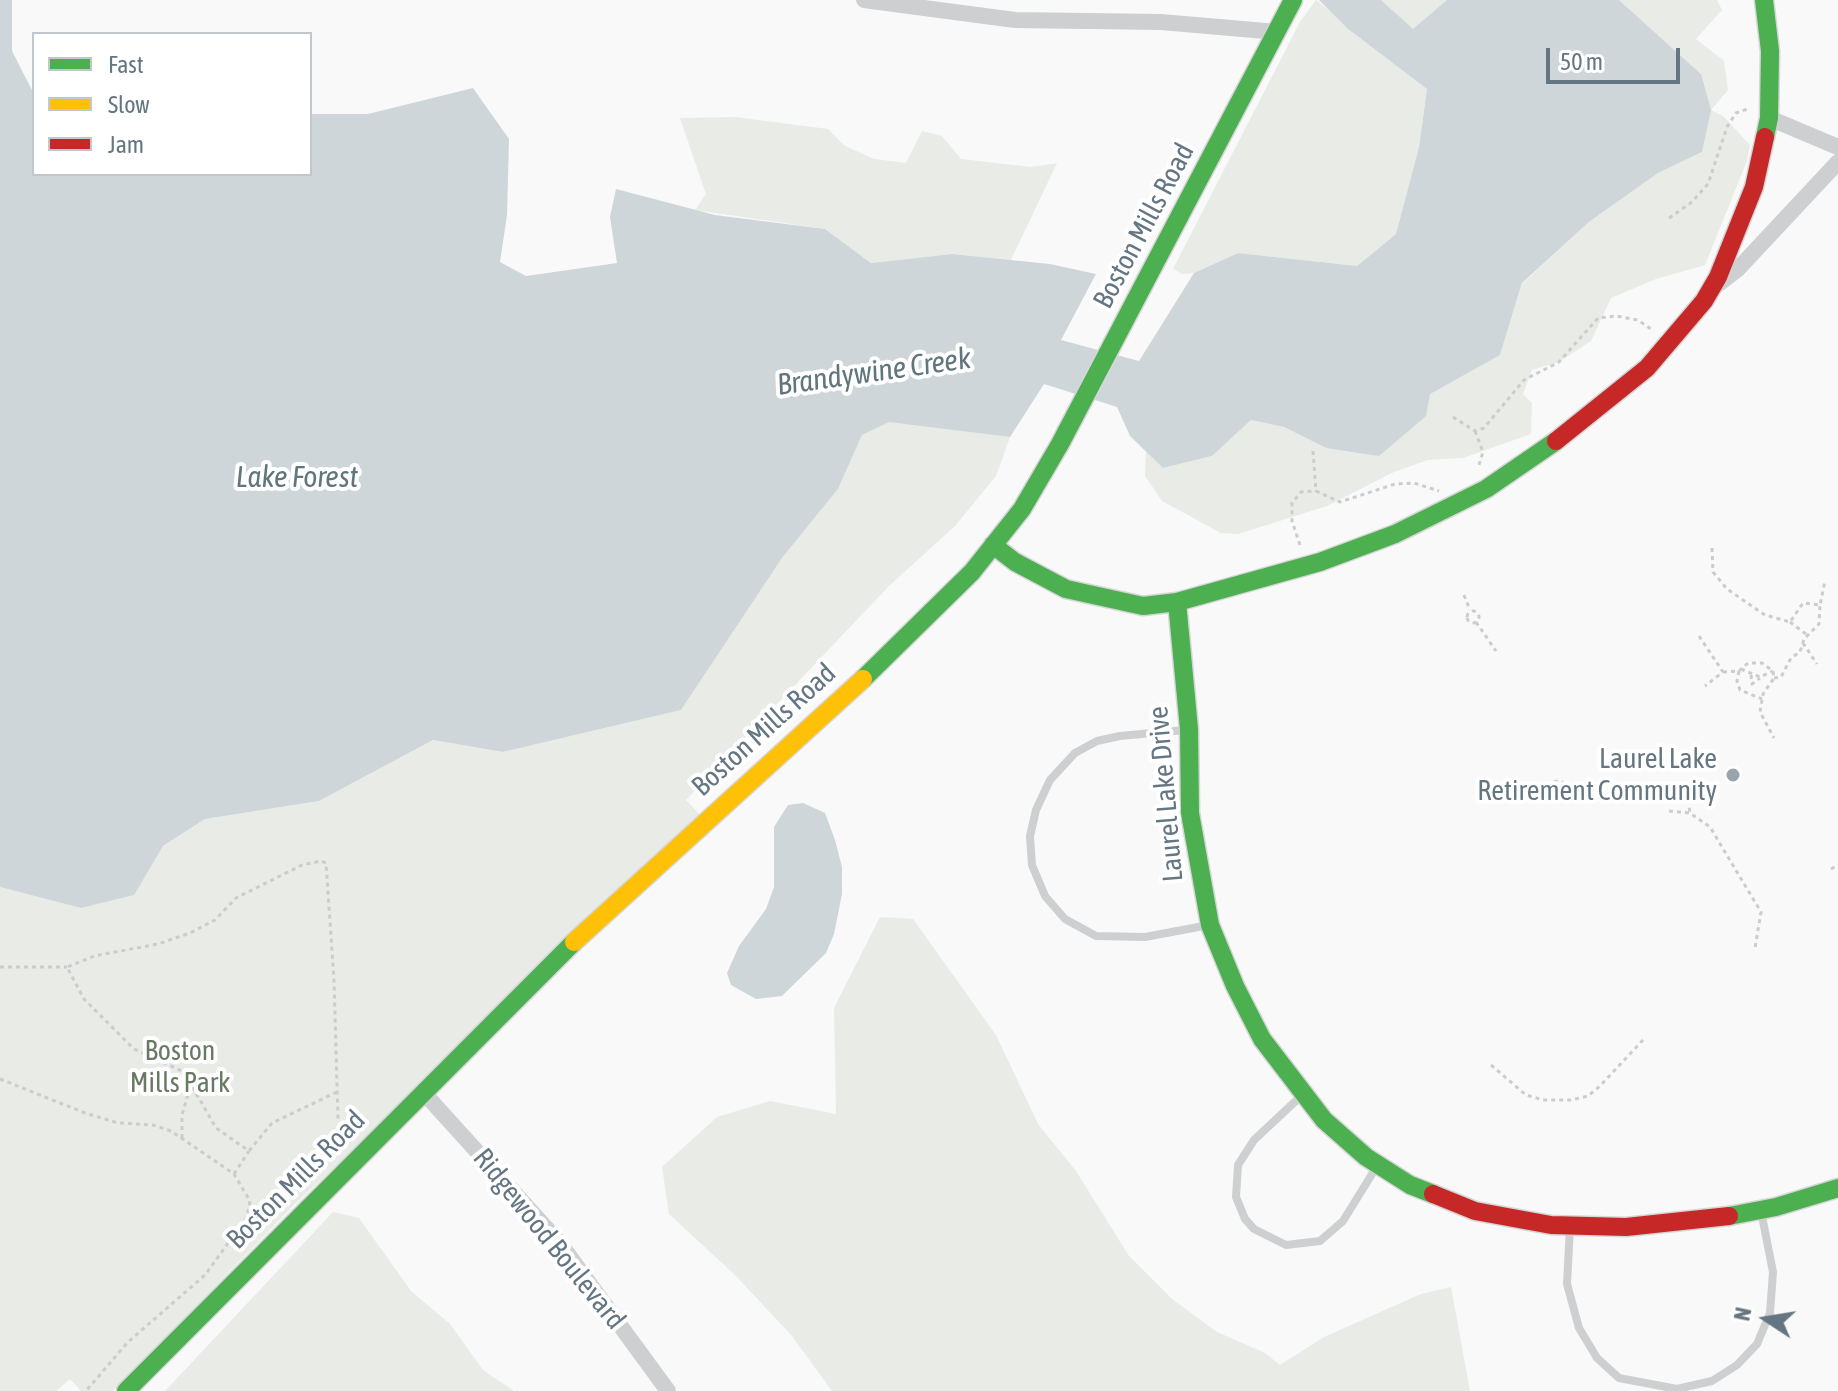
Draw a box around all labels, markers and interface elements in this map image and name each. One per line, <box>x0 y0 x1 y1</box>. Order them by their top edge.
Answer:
legend <box>32 32 312 176</box>
scale bar <box>1550 32 1684 82</box>
text: 50 m <box>1560 48 1603 75</box>
text: Fast <box>108 51 144 78</box>
text: Slow <box>108 91 150 118</box>
text: Jam <box>108 131 144 158</box>
street label: Boston Mills Road <box>1086 138 1202 314</box>
water label: Brandywine Creek <box>775 341 973 403</box>
water label: Lake Forest <box>236 460 358 496</box>
street label: Boston Mills Road <box>685 657 843 803</box>
street label: Laurel Lake Drive <box>1142 705 1190 883</box>
place label: Laurel Lake Retirement Community <box>1477 742 1717 808</box>
marker: Laurel Lake Retirement Community <box>1724 766 1742 784</box>
park label: Boston Mills Park <box>130 1034 230 1100</box>
street label: Boston Mills Road <box>220 1104 372 1256</box>
street label: Ridgewood Boulevard <box>466 1142 632 1336</box>
north arrow <box>1726 1279 1806 1359</box>
text: N <box>1728 1305 1757 1323</box>

